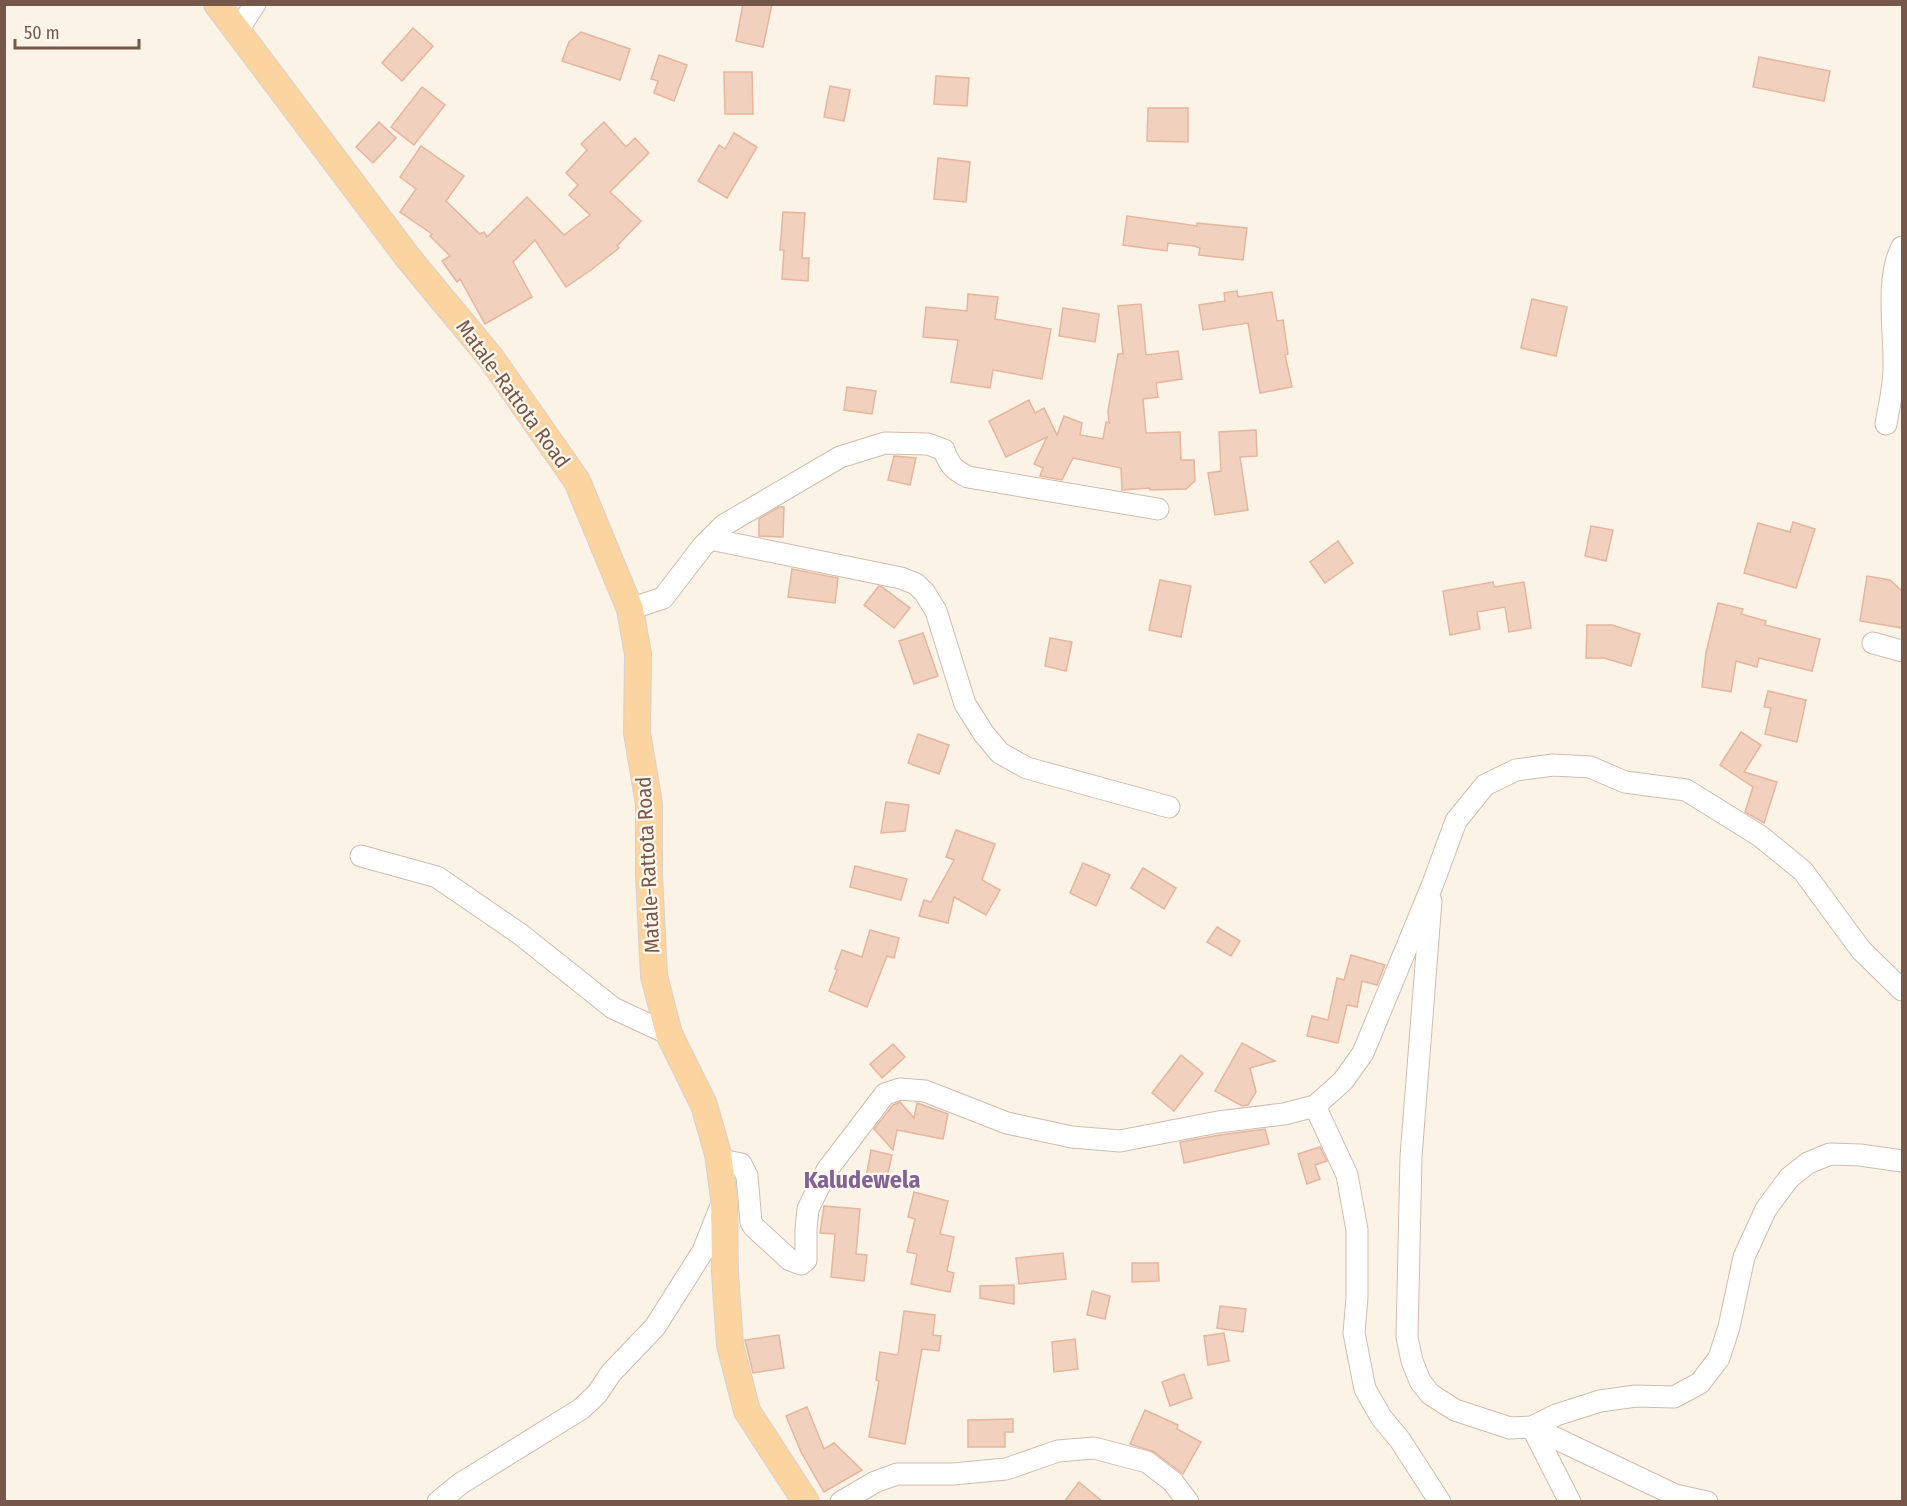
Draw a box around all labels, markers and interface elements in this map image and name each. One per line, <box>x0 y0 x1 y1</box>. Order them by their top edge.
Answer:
scale bar <box>15 12 140 50</box>
text: 50 m <box>24 22 60 44</box>
street label: Matale-Rattota Road <box>450 315 576 473</box>
street label: Matale-Rattota Road <box>630 776 666 954</box>
district label: Kaludewela <box>804 1166 920 1194</box>

